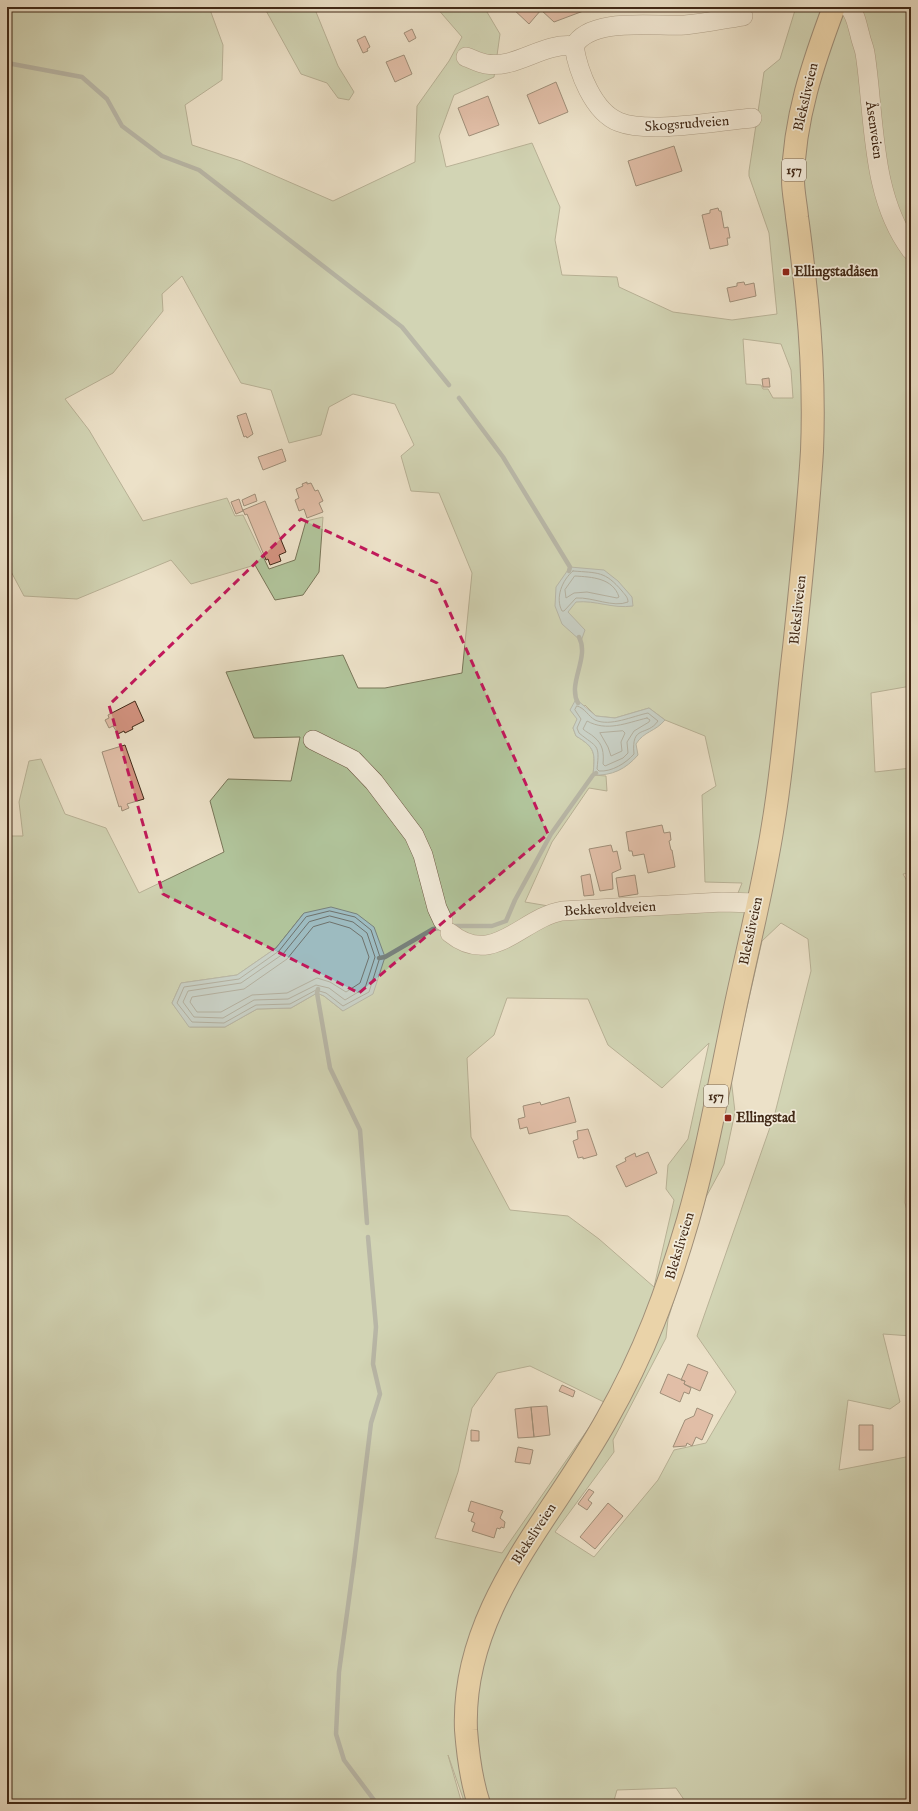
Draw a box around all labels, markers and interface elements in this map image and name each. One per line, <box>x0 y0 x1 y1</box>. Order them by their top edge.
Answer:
street label: Bleksliveien <box>789 61 823 133</box>
street label: Åsenveien <box>861 99 888 161</box>
street label: Skogsrudveien <box>644 112 730 136</box>
road number: 157 <box>782 159 806 181</box>
place label: Ellingstadåsen <box>794 263 879 281</box>
marker: Ellingstadåsen <box>781 267 791 277</box>
street label: Bleksliveien <box>785 574 811 646</box>
street label: Bleksliveien <box>735 895 767 967</box>
street label: Bekkevoldveien <box>564 898 657 920</box>
road number: 157 <box>704 1085 728 1107</box>
place label: Ellingstad <box>736 1109 796 1127</box>
marker: Ellingstad <box>723 1113 733 1123</box>
street label: Bleksliveien <box>661 1210 699 1282</box>
street label: Bleksliveien <box>508 1500 561 1568</box>

